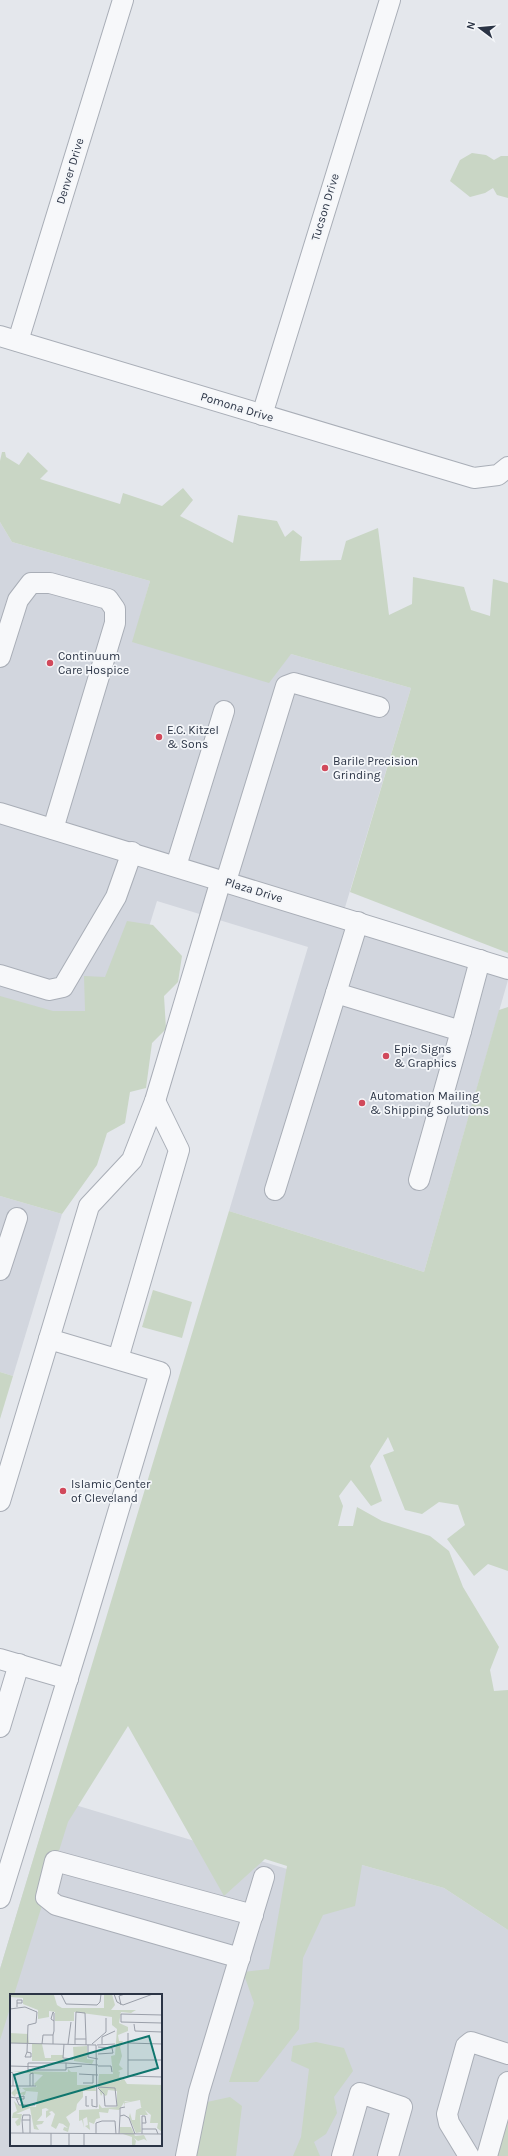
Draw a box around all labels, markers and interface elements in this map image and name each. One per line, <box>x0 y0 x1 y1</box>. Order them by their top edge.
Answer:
north arrow <box>460 8 500 48</box>
text: N <box>464 20 478 31</box>
street label: Denver Drive <box>53 136 87 206</box>
street label: Tucson Drive <box>308 172 342 242</box>
street label: Pomona Drive <box>199 389 275 425</box>
place label: Continuum Care Hospice <box>58 649 129 677</box>
marker: Continuum Care Hospice <box>45 658 55 668</box>
place label: E.C. Kitzel & Sons <box>167 723 219 751</box>
marker: E.C. Kitzel & Sons <box>154 732 164 742</box>
place label: Barile Precision Grinding <box>333 754 418 782</box>
marker: Barile Precision Grinding <box>320 763 330 773</box>
street label: Plaza Drive <box>223 875 285 905</box>
place label: Epic Signs & Graphics <box>394 1042 457 1070</box>
marker: Epic Signs & Graphics <box>381 1051 391 1061</box>
place label: Automation Mailing & Shipping Solutions <box>370 1089 489 1117</box>
marker: Automation Mailing & Shipping Solutions <box>357 1098 367 1108</box>
place label: Islamic Center of Cleveland <box>71 1477 151 1505</box>
marker: Islamic Center of Cleveland <box>58 1486 68 1496</box>
inset map <box>10 1994 162 2146</box>

